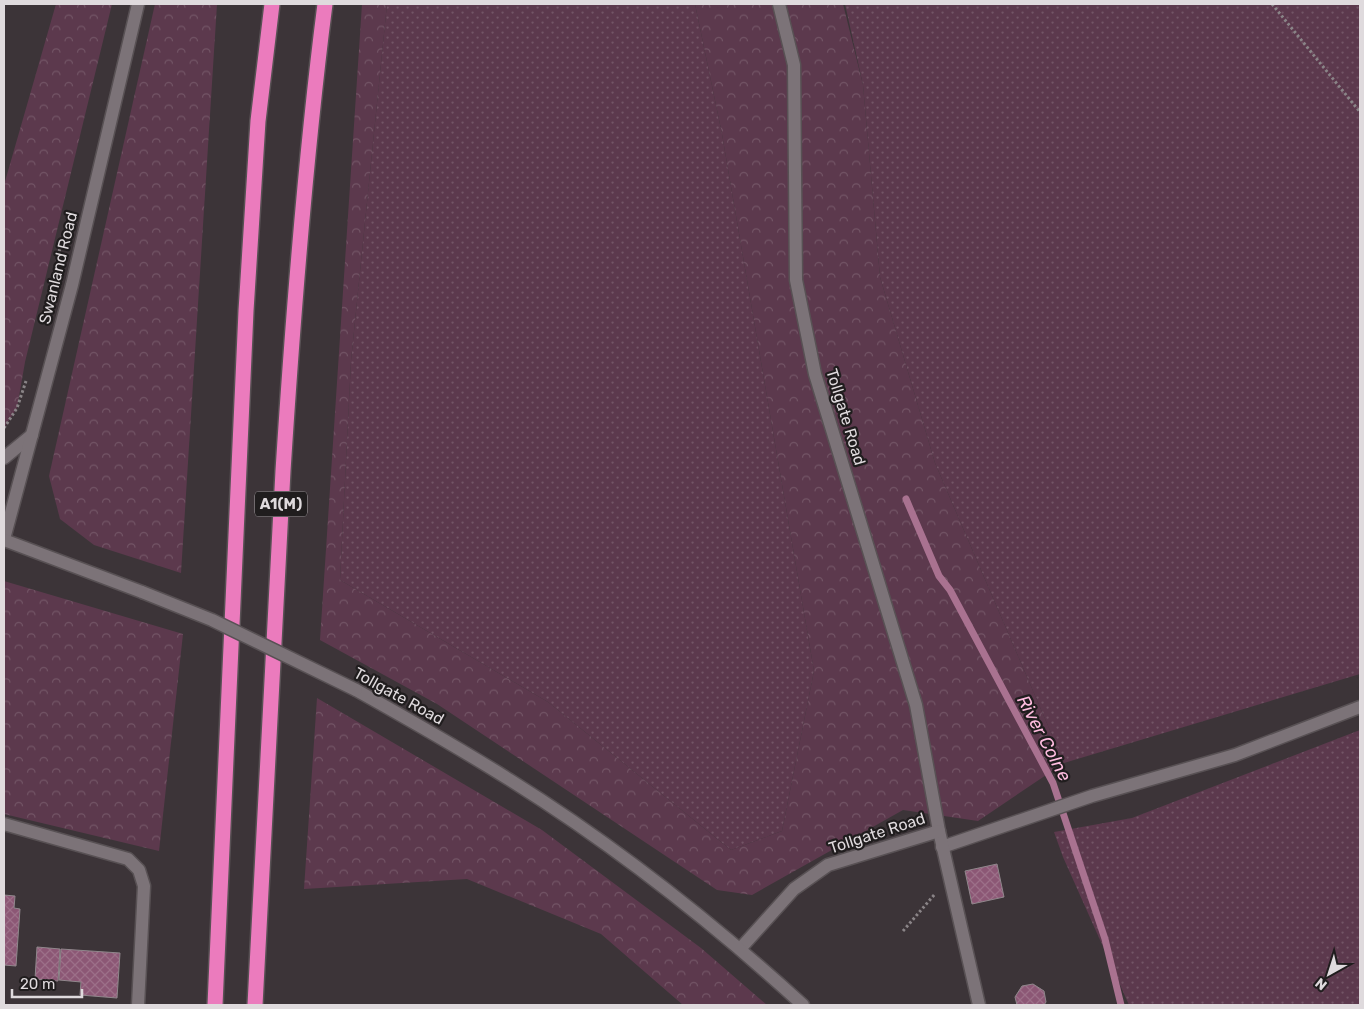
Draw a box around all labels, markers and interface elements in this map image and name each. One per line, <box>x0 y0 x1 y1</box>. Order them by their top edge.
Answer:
street label: Swanland Road <box>35 210 81 326</box>
street label: Tollgate Road <box>822 366 870 468</box>
road number: A1(M) <box>255 492 307 516</box>
street label: Tollgate Road <box>351 663 447 729</box>
water label: River Colne <box>1012 691 1076 785</box>
street label: Tollgate Road <box>826 809 928 857</box>
north arrow <box>1304 949 1354 999</box>
scale bar <box>12 966 82 998</box>
text: N <box>1312 974 1330 993</box>
text: 20 m <box>20 975 55 993</box>

